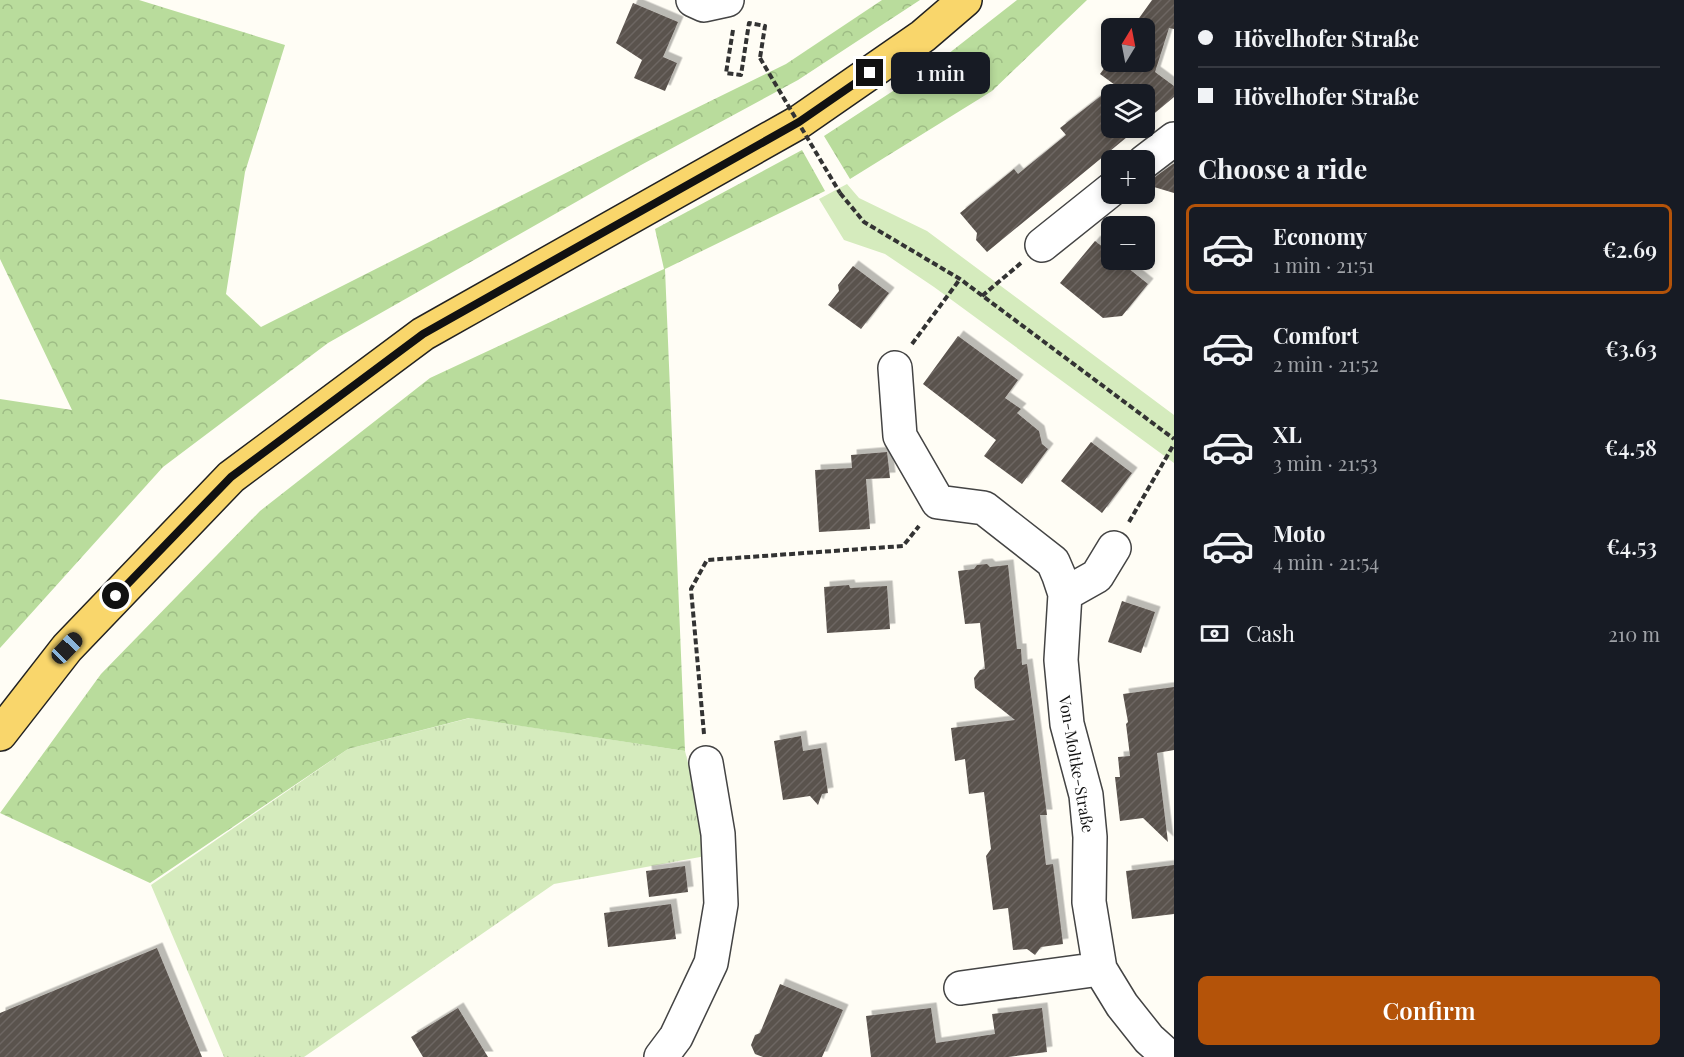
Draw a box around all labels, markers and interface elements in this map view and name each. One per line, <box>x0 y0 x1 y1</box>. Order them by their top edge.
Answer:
north arrow <box>1101 18 1155 72</box>
map controls <box>1101 18 1155 270</box>
text: Hövelhofer Straße <box>1234 23 1419 53</box>
callout: 1 min <box>891 52 990 94</box>
route end <box>856 59 883 86</box>
text: 1 min <box>916 59 965 86</box>
text: Hövelhofer Straße <box>1234 81 1419 111</box>
button: layers <box>1101 84 1155 138</box>
button: + <box>1101 150 1155 204</box>
text: Choose a ride <box>1198 150 1367 186</box>
button: − <box>1101 216 1155 270</box>
text: Economy <box>1273 221 1367 251</box>
icon: car <box>1201 222 1255 276</box>
text: €2.69 <box>1602 234 1657 264</box>
text: 1 min · 21:51 <box>1273 251 1374 278</box>
text: Comfort <box>1273 320 1359 350</box>
icon: car <box>1201 321 1255 375</box>
text: €3.63 <box>1605 333 1657 363</box>
text: 2 min · 21:52 <box>1273 350 1379 377</box>
text: XL <box>1273 419 1302 449</box>
icon: car <box>1201 420 1255 474</box>
text: €4.58 <box>1605 432 1657 462</box>
text: 3 min · 21:53 <box>1273 449 1377 476</box>
text: Moto <box>1273 518 1326 548</box>
icon: car <box>1201 519 1255 573</box>
text: €4.53 <box>1606 531 1657 561</box>
text: 4 min · 21:54 <box>1273 548 1379 575</box>
route start <box>102 582 129 609</box>
icon: cash <box>1198 617 1231 650</box>
text: Cash <box>1246 618 1295 648</box>
text: 210 m <box>1608 620 1660 647</box>
car <box>48 629 86 667</box>
street label: Von-Moltke-Straße <box>1054 693 1099 834</box>
button: Confirm <box>1198 976 1660 1045</box>

